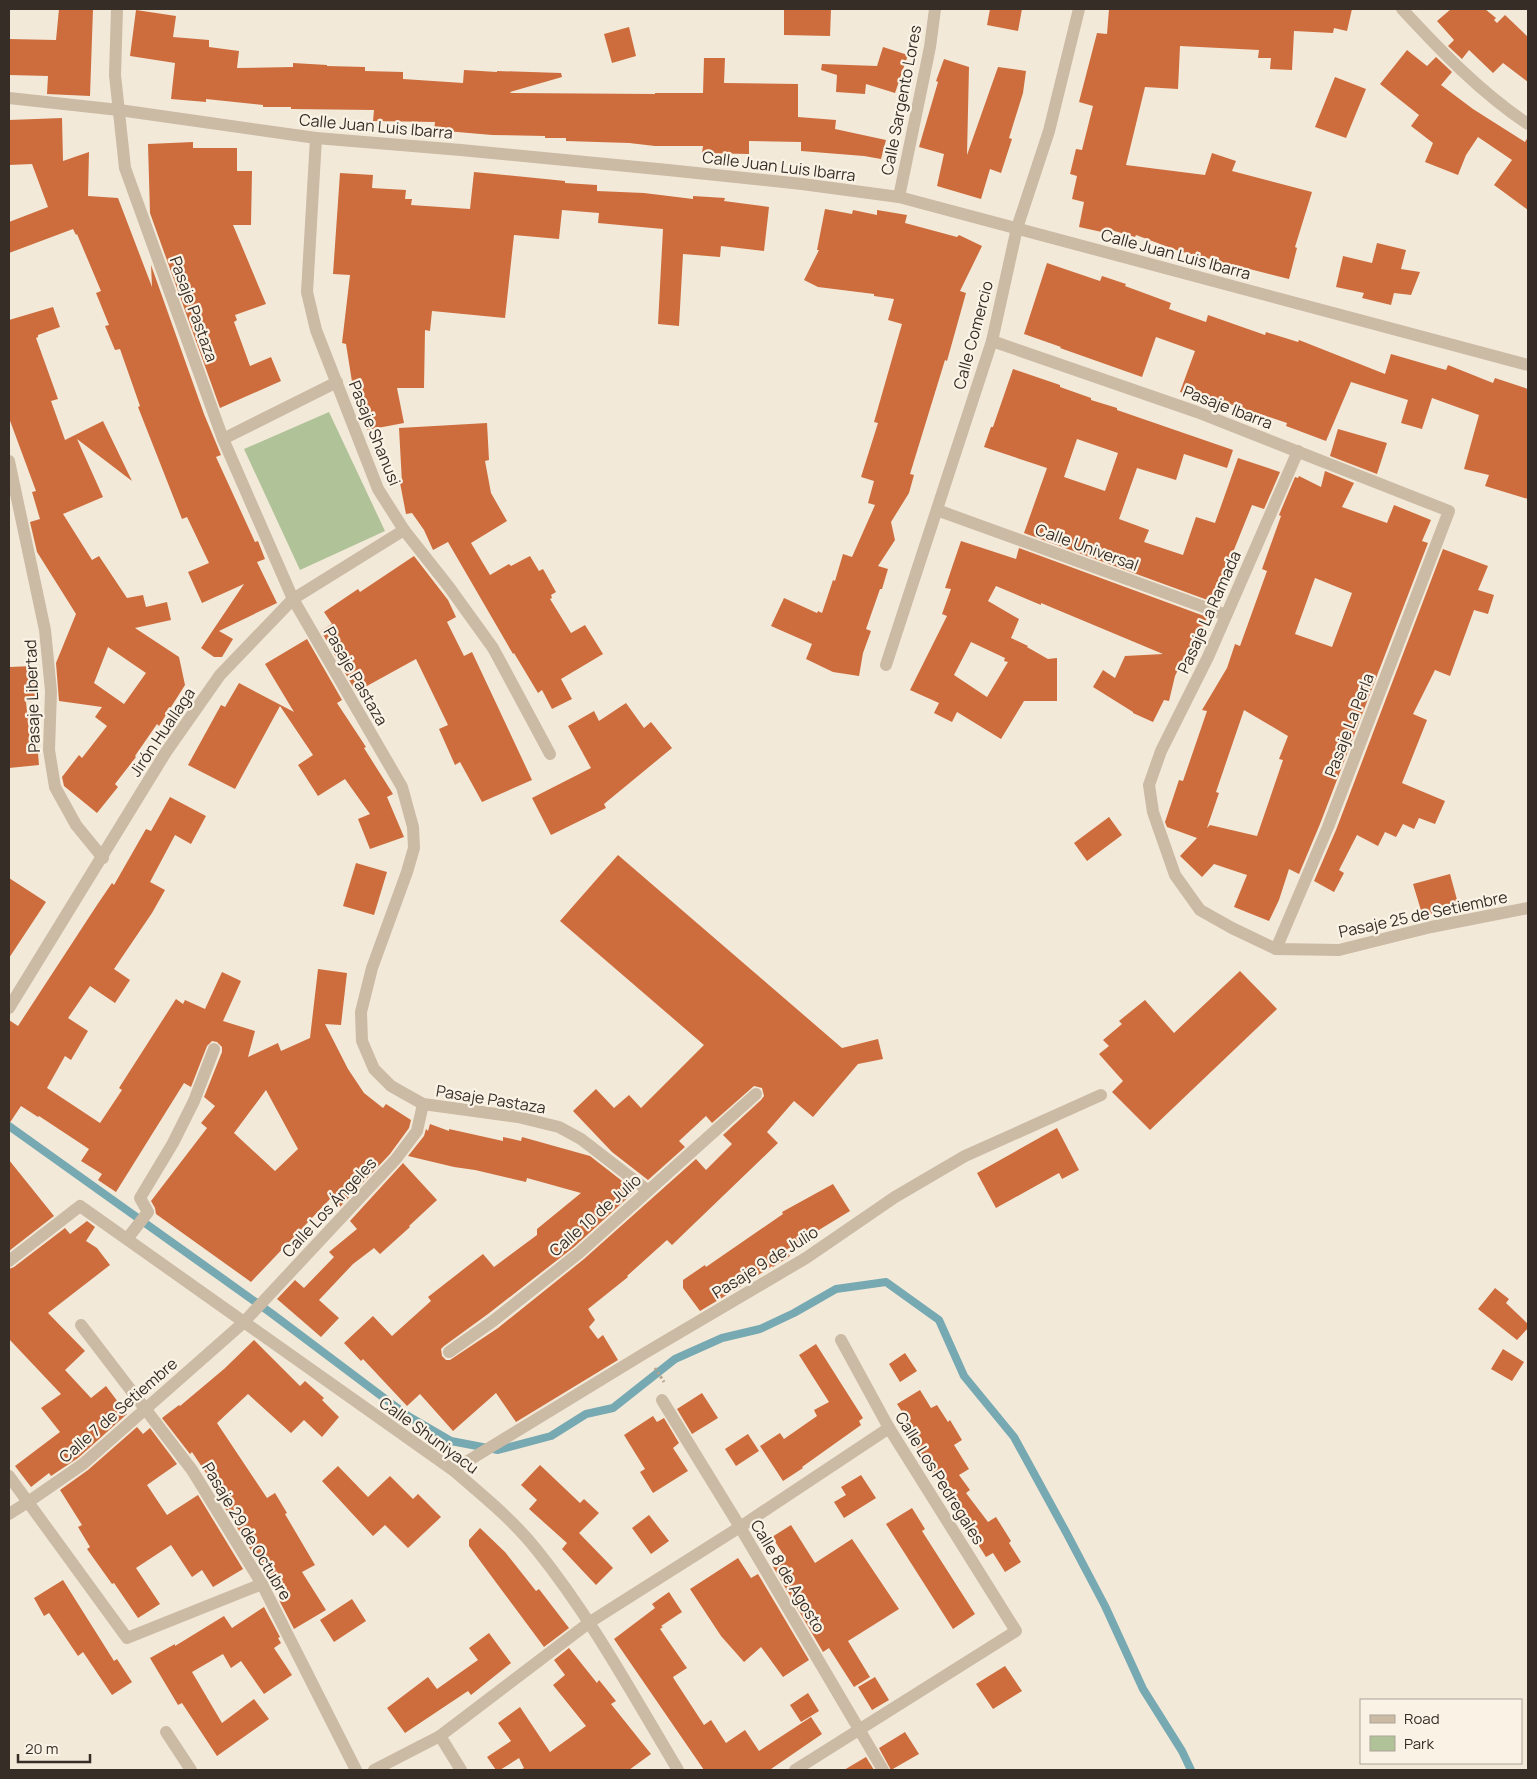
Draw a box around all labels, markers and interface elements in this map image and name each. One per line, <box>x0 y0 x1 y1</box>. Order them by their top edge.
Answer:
street label: Calle Sargento Lores <box>876 23 926 177</box>
street label: Calle Juan Luis Ibarra <box>298 108 454 144</box>
street label: Calle Juan Luis Ibarra <box>701 146 857 186</box>
street label: Calle Juan Luis Ibarra <box>1099 223 1253 285</box>
street label: Pasaje Pastaza <box>165 253 223 365</box>
street label: Calle Comercio <box>948 278 998 392</box>
street label: Pasaje Shanusi <box>344 377 406 489</box>
street label: Pasaje Ibarra <box>1180 380 1276 434</box>
street label: Calle Universal <box>1032 518 1142 576</box>
street label: Pasaje La Ramada <box>1172 547 1246 677</box>
street label: Pasaje Pastaza <box>319 623 393 729</box>
street label: Pasaje Libertad <box>19 639 45 753</box>
street label: Pasaje La Perla <box>1319 670 1379 780</box>
street label: Jirón Huallaga <box>124 683 200 781</box>
street label: Pasaje 25 de Setiembre <box>1337 885 1509 943</box>
street label: Pasaje Pastaza <box>435 1079 547 1119</box>
street label: Calle Los Ángeles <box>277 1152 381 1262</box>
street label: Calle 10 de Julio <box>544 1169 646 1261</box>
street label: Pasaje 9 de Julio <box>708 1221 822 1303</box>
street label: Calle 7 de Setiembre <box>54 1352 182 1468</box>
street label: Calle Shuniyacu <box>375 1391 483 1479</box>
street label: Calle Los Pedregales <box>890 1407 990 1549</box>
street label: Pasaje 29 de Octubre <box>197 1458 297 1604</box>
street label: Calle 8 de Agosto <box>746 1516 830 1636</box>
legend <box>1360 1699 1522 1764</box>
text: Road <box>1404 1708 1440 1729</box>
scale bar <box>18 1732 90 1764</box>
text: Park <box>1404 1733 1434 1754</box>
text: 20 m <box>25 1738 58 1759</box>

